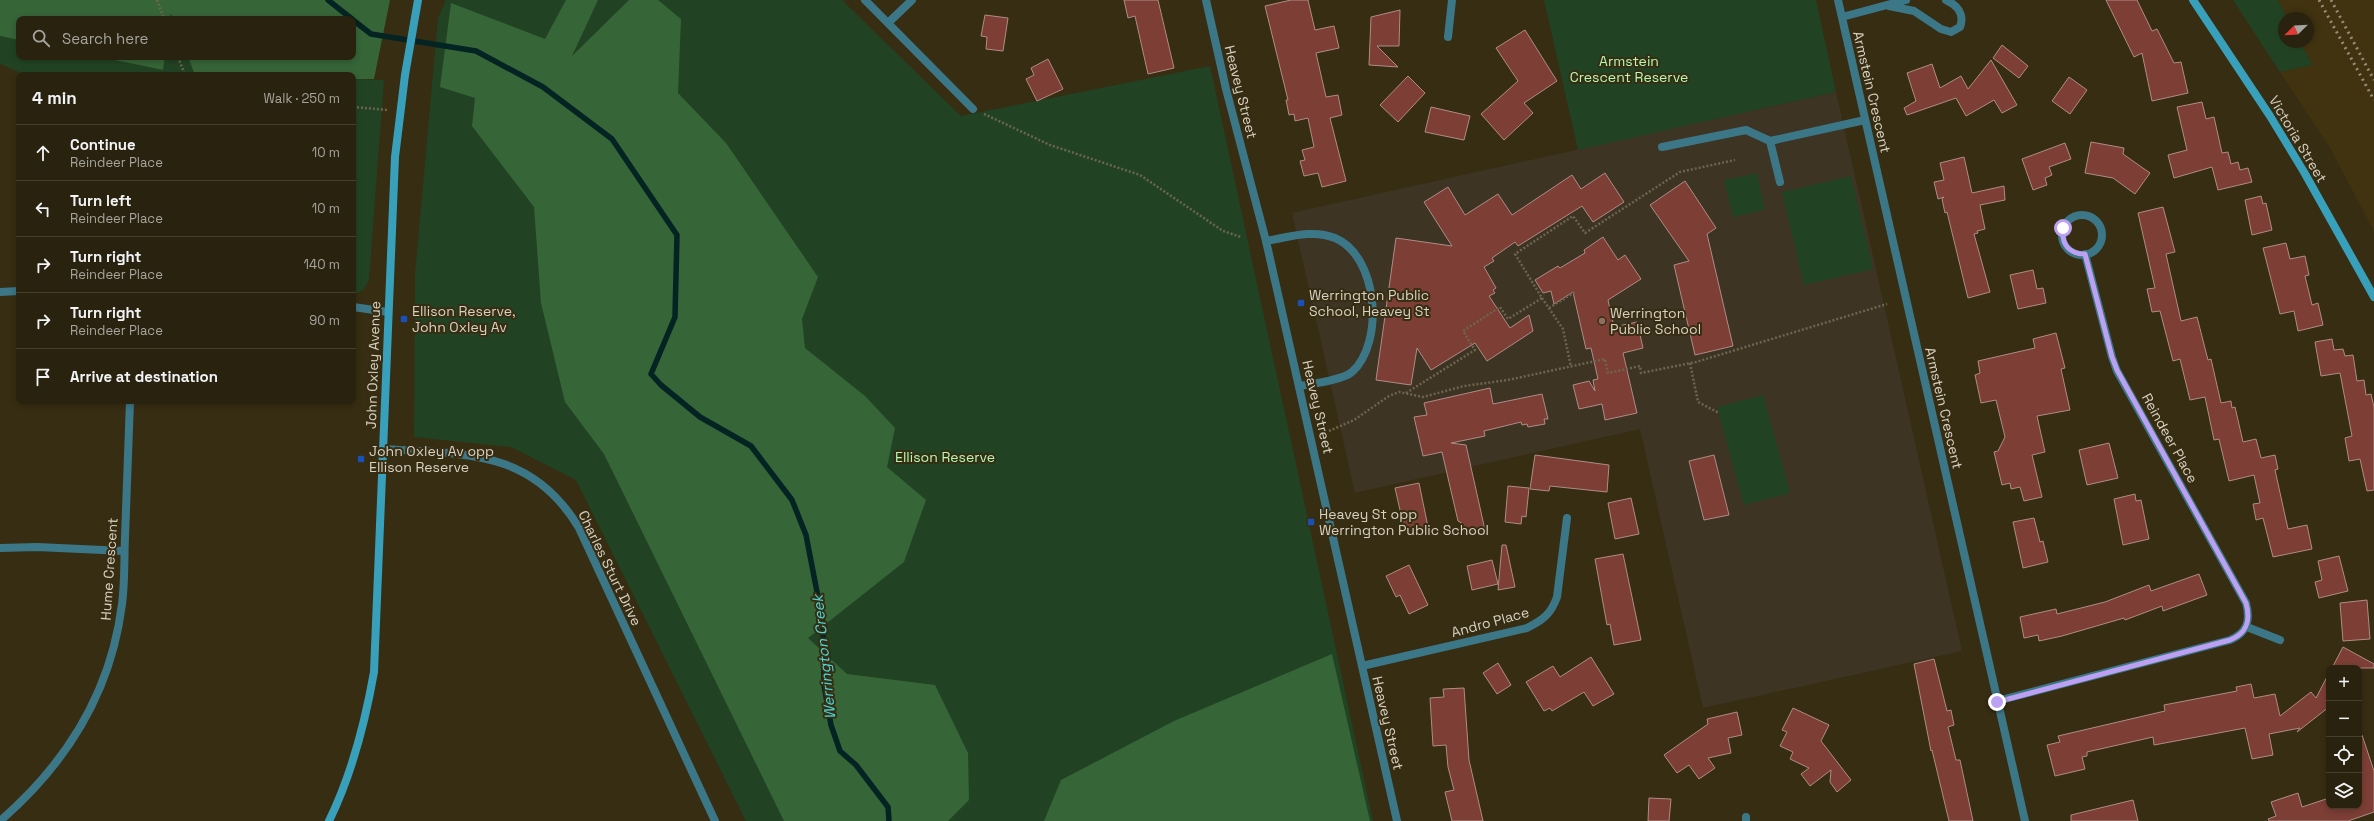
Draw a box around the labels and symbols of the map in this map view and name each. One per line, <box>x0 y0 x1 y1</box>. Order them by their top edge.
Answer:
north arrow <box>2278 12 2314 48</box>
street label: Armstein Crescent <box>1849 29 1895 155</box>
street label: Heavey Street <box>1221 43 1261 141</box>
park label: Armstein Crescent Reserve <box>1570 52 1688 86</box>
street label: Victoria Street <box>2265 92 2331 186</box>
route start <box>2054 219 2072 237</box>
place label: Werrington Public School, Heavey St <box>1309 286 1430 320</box>
marker: Werrington Public School, Heavey St <box>1296 298 1306 308</box>
street label: John Oxley Avenue <box>362 301 384 429</box>
place label: Ellison Reserve, John Oxley Av <box>412 302 515 336</box>
place label: Werrington Public School <box>1610 304 1701 338</box>
marker: Ellison Reserve, John Oxley Av <box>399 314 409 324</box>
marker: Werrington Public School <box>1597 316 1607 326</box>
street label: Armstein Crescent <box>1921 345 1967 471</box>
street label: Heavey Street <box>1298 358 1338 456</box>
street label: Reindeer Place <box>2138 390 2202 486</box>
place label: John Oxley Av opp Ellison Reserve <box>369 442 494 476</box>
park label: Ellison Reserve <box>895 448 995 466</box>
marker: John Oxley Av opp Ellison Reserve <box>356 454 366 464</box>
place label: Heavey St opp Werrington Public School <box>1319 505 1489 539</box>
street label: Charles Sturt Drive <box>574 507 646 629</box>
street label: Hume Crescent <box>96 517 122 621</box>
marker: Heavey St opp Werrington Public School <box>1306 517 1316 527</box>
water label: Werrington Creek <box>807 592 840 720</box>
street label: Andro Place <box>1449 603 1531 641</box>
street label: Heavey Street <box>1368 674 1408 772</box>
route end <box>1988 693 2006 711</box>

